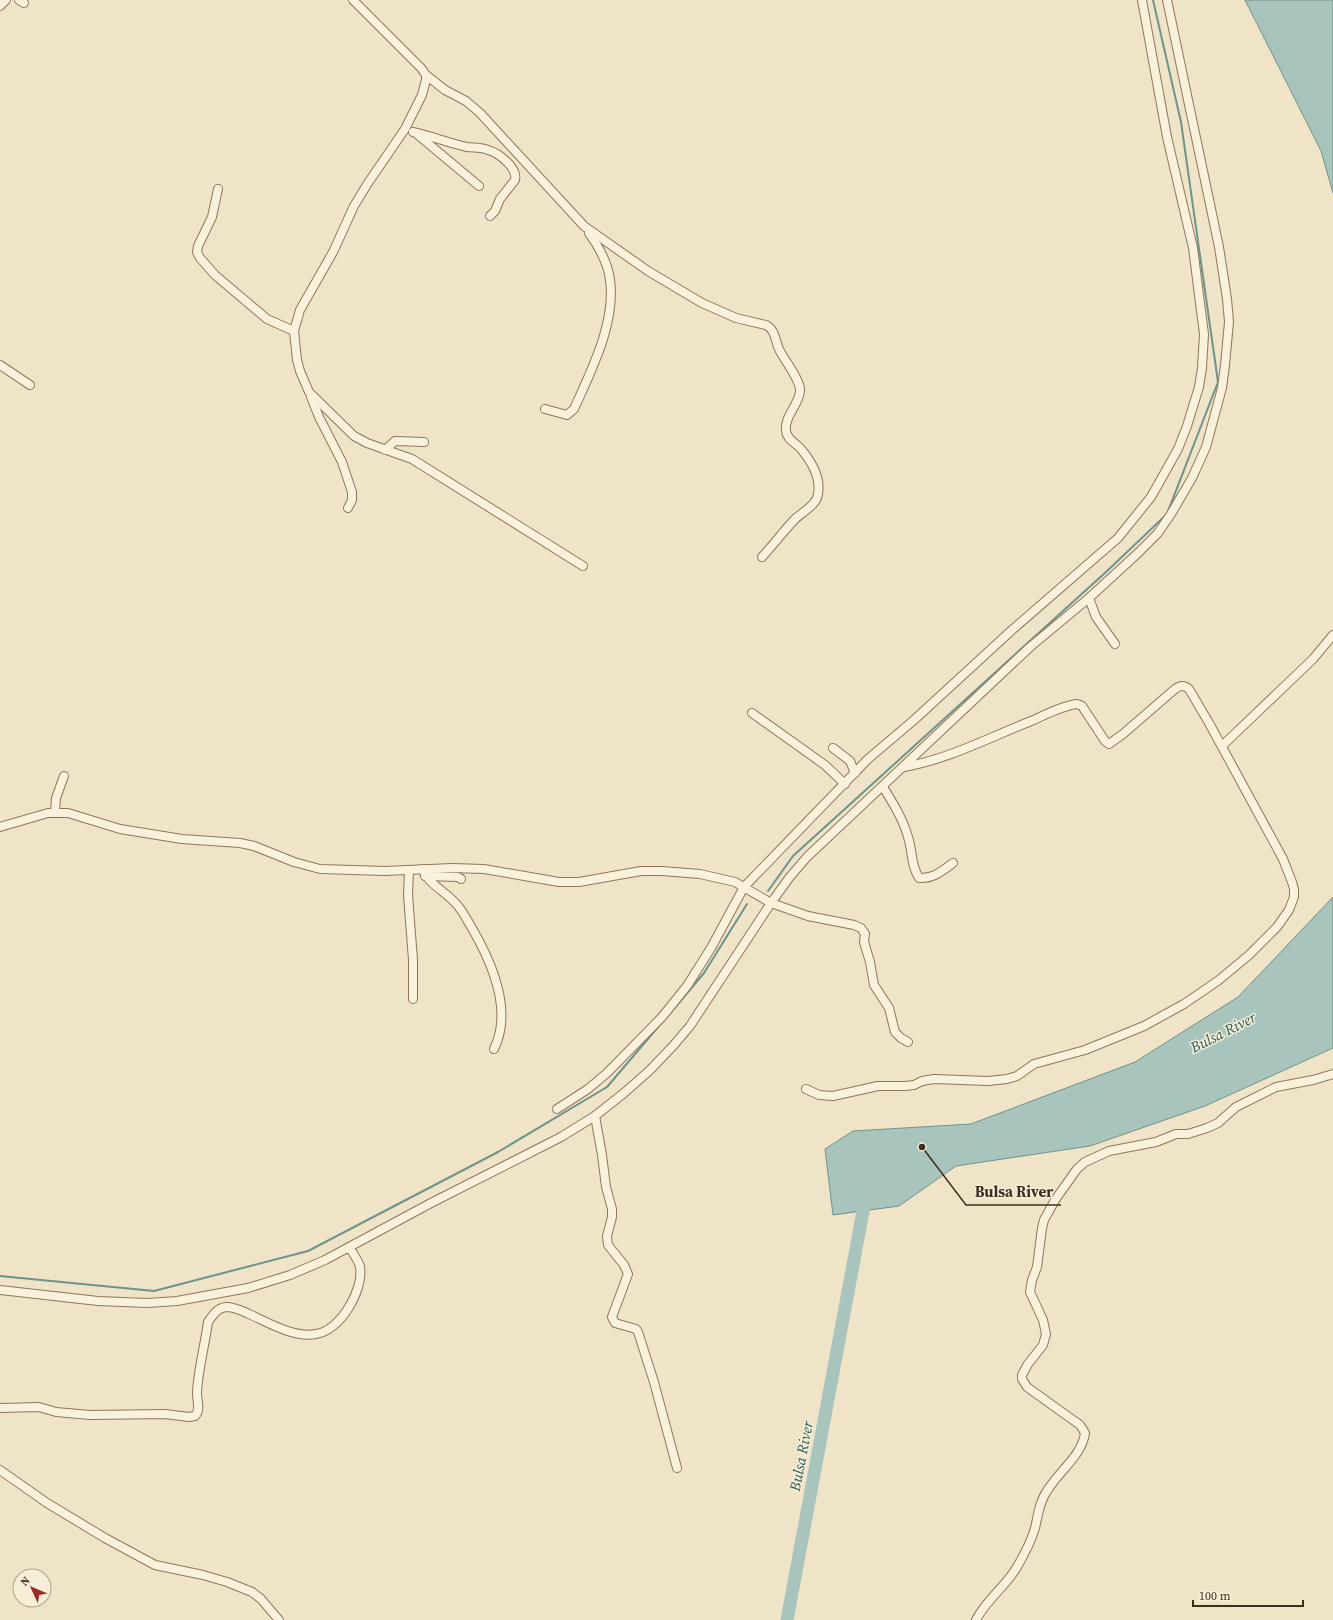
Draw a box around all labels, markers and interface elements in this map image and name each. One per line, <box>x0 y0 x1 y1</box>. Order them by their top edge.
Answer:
water label: Bulsa River <box>1186 1006 1260 1058</box>
callout: Bulsa River <box>966 1178 1061 1205</box>
text: Bulsa River <box>975 1181 1053 1202</box>
water label: Bulsa River <box>784 1418 818 1494</box>
north arrow <box>12 1568 52 1608</box>
text: N <box>17 1573 33 1589</box>
scale bar <box>1193 1582 1303 1608</box>
text: 100 m <box>1199 1588 1231 1604</box>

